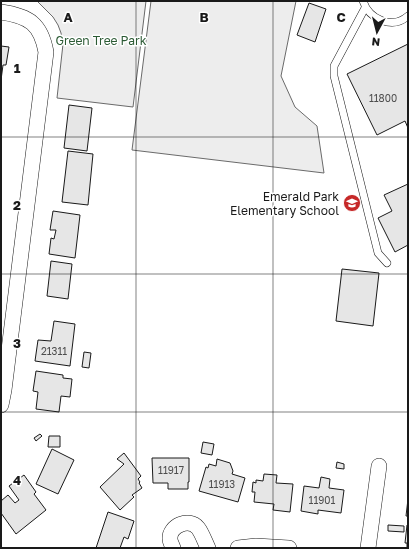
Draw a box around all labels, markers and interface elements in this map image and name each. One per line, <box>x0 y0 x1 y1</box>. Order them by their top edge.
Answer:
text: A <box>63 9 73 25</box>
text: B <box>199 9 209 25</box>
text: C <box>336 9 346 25</box>
north arrow <box>357 12 397 52</box>
park label: Green Tree Park <box>55 33 147 48</box>
text: N <box>371 35 381 49</box>
text: 1 <box>14 60 21 76</box>
house number: 11800 <box>369 92 397 104</box>
place label: Emerald Park Elementary School <box>230 189 339 218</box>
school or university icon: Emerald Park Elementary School <box>342 193 362 213</box>
text: 2 <box>13 197 21 213</box>
text: 3 <box>13 335 21 351</box>
house number: 21311 <box>41 345 67 357</box>
house number: 11917 <box>158 464 184 476</box>
text: 4 <box>13 472 21 488</box>
house number: 11913 <box>209 478 235 490</box>
house number: 11901 <box>309 494 336 506</box>

